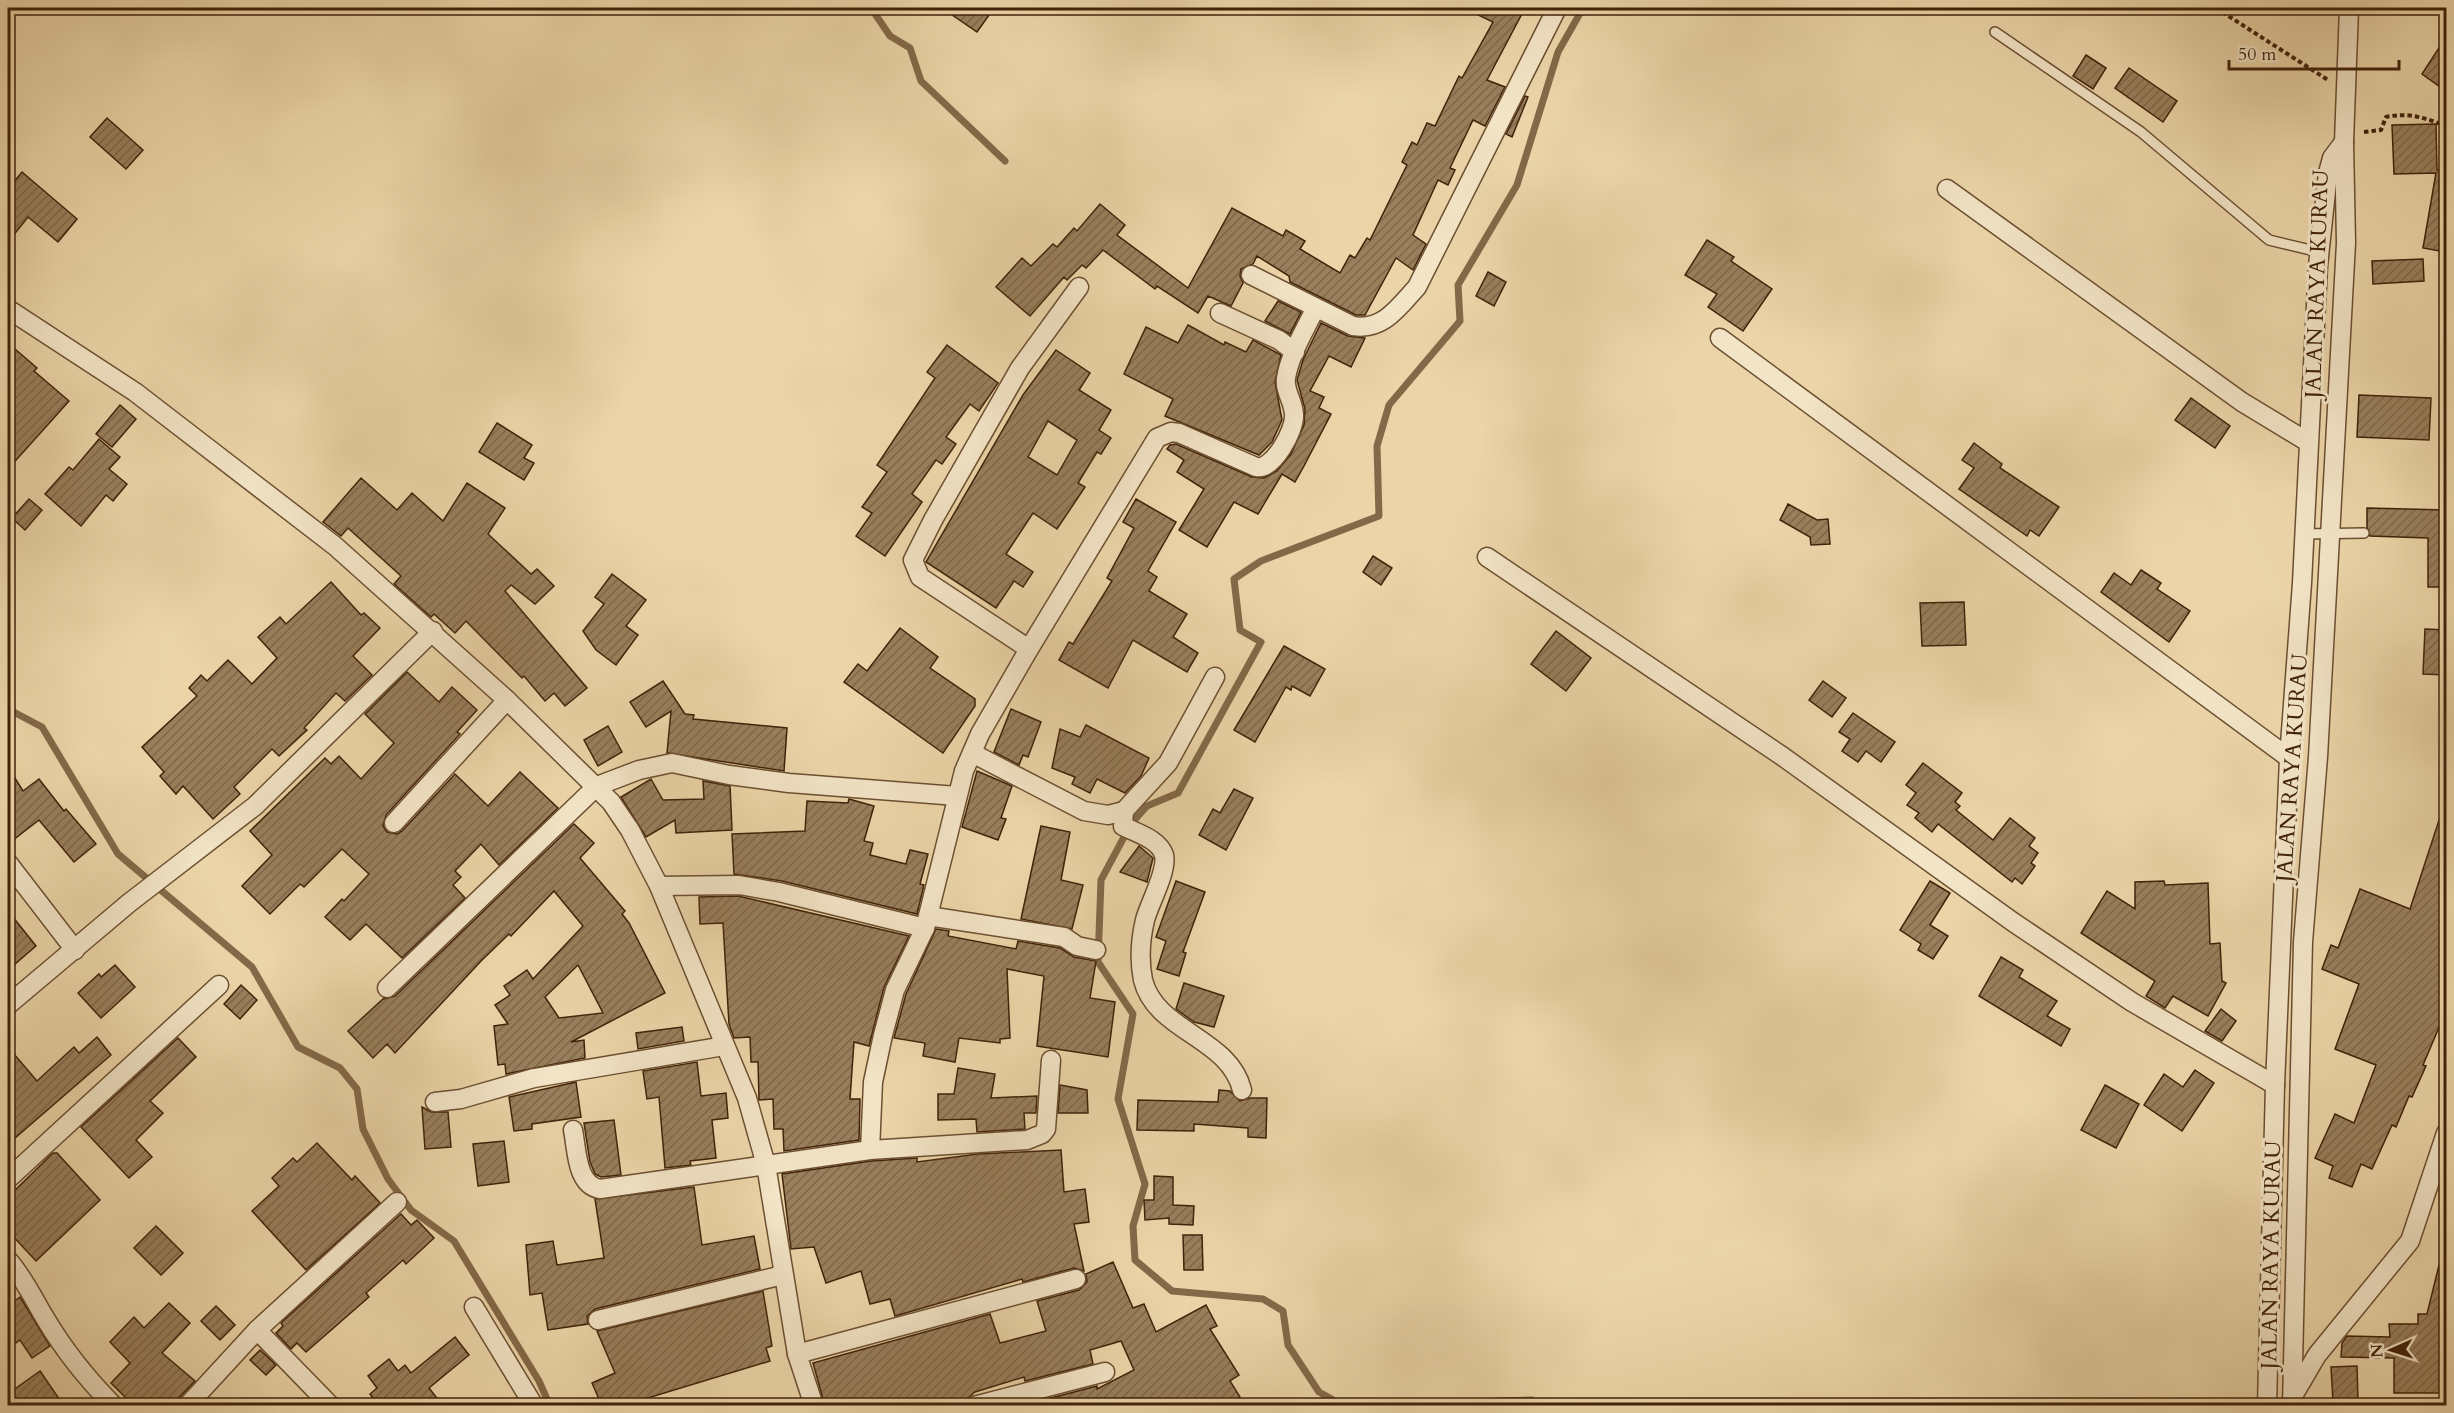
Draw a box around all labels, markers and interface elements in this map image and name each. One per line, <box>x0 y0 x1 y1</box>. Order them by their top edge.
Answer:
scale bar <box>2229 33 2398 71</box>
text: 50 m <box>2238 42 2277 67</box>
street label: JALAN RAYA KURAU <box>2298 169 2336 402</box>
street label: JALAN RAYA KURAU <box>2269 653 2315 886</box>
street label: JALAN RAYA KURAU <box>2254 1140 2288 1373</box>
north arrow <box>2361 1320 2421 1380</box>
text: N <box>2366 1343 2388 1358</box>

